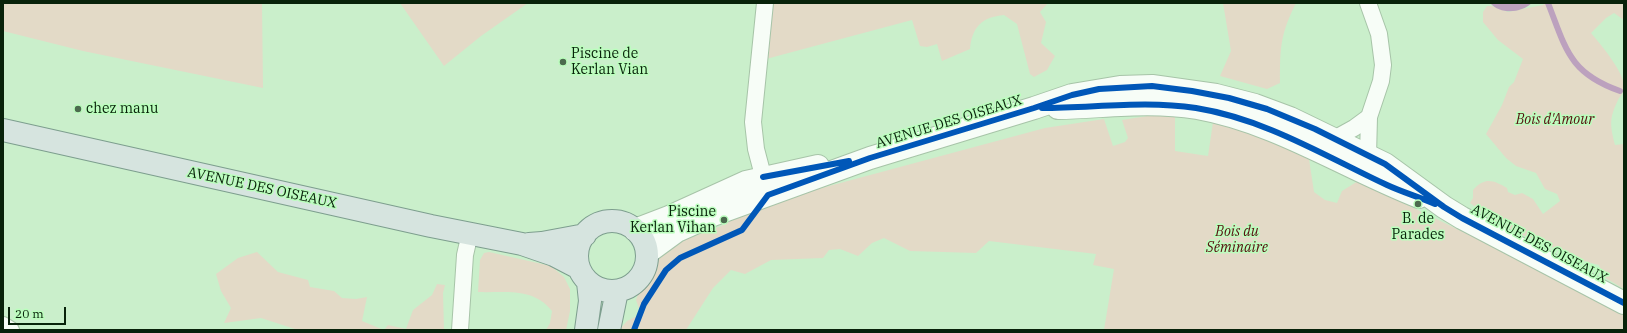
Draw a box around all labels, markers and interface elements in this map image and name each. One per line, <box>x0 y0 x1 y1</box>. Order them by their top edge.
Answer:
place label: Piscine de Kerlan Vian <box>571 46 648 78</box>
marker: Piscine de Kerlan Vian <box>558 57 568 67</box>
street label: AVENUE DES OISEAUX <box>874 92 1024 152</box>
place label: chez manu <box>86 101 158 117</box>
marker: chez manu <box>73 104 83 114</box>
park label: Bois d'Amour <box>1516 112 1594 128</box>
street label: AVENUE DES OISEAUX <box>186 164 338 212</box>
marker: B. de Parades <box>1413 199 1423 209</box>
street label: AVENUE DES OISEAUX <box>1468 201 1610 287</box>
place label: Piscine Kerlan Vihan <box>630 204 716 236</box>
place label: B. de Parades <box>1392 211 1444 244</box>
marker: Piscine Kerlan Vihan <box>719 215 729 225</box>
park label: Bois du Séminaire <box>1206 224 1268 256</box>
scale bar <box>10 299 68 325</box>
text: 20 m <box>15 306 44 321</box>

